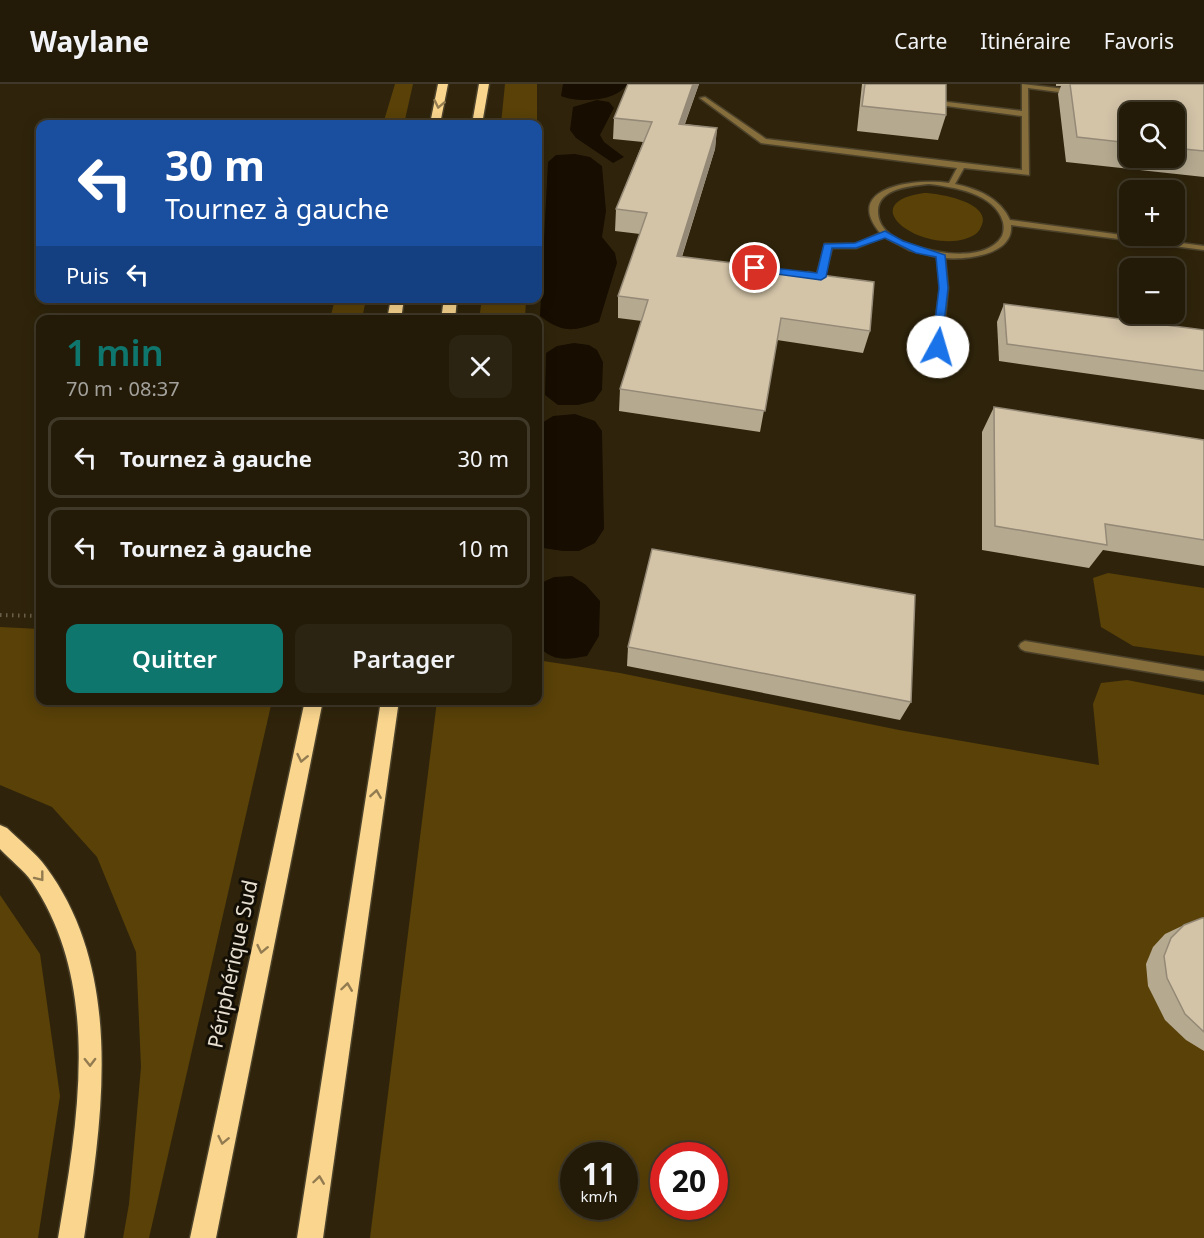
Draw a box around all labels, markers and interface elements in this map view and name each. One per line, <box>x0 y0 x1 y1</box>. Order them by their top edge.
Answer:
text: Waylane <box>30 22 149 60</box>
text: Carte <box>894 27 947 55</box>
text: Itinéraire <box>980 27 1071 55</box>
text: Favoris <box>1104 27 1174 55</box>
one-way arrow <box>433 99 446 109</box>
map controls <box>1119 102 1185 324</box>
button: search <box>1119 102 1185 168</box>
text: 30 m <box>165 136 265 193</box>
icon: left <box>66 144 144 222</box>
button: + <box>1119 180 1185 246</box>
text: Tournez à gauche <box>165 190 389 227</box>
pin <box>729 242 780 293</box>
icon: arrive <box>738 251 771 284</box>
icon: left <box>121 258 154 291</box>
button: − <box>1119 258 1185 324</box>
text: Puis <box>66 260 109 290</box>
position arrow <box>906 315 970 379</box>
text: 1 min <box>66 328 164 377</box>
button: close <box>449 335 512 398</box>
text: 70 m · 08:37 <box>66 375 180 402</box>
icon: left <box>69 441 102 474</box>
text: Tournez à gauche <box>120 443 312 473</box>
text: 30 m <box>458 443 509 473</box>
icon: left <box>69 531 102 564</box>
text: Tournez à gauche <box>120 533 312 563</box>
text: 10 m <box>458 533 509 563</box>
button: Quitter <box>66 624 283 693</box>
button: Partager <box>295 624 512 693</box>
one-way arrow <box>296 752 309 762</box>
one-way arrow <box>370 790 382 799</box>
one-way arrow <box>33 870 44 881</box>
street label: Périphérique Sud <box>201 877 264 1050</box>
one-way arrow <box>256 943 269 953</box>
one-way arrow <box>341 983 353 992</box>
one-way arrow <box>84 1057 96 1066</box>
one-way arrow <box>217 1134 230 1144</box>
speed limit sign: 20 <box>650 1142 728 1220</box>
text: 11 <box>582 1153 616 1194</box>
one-way arrow <box>312 1176 324 1185</box>
text: km/h <box>581 1186 617 1206</box>

